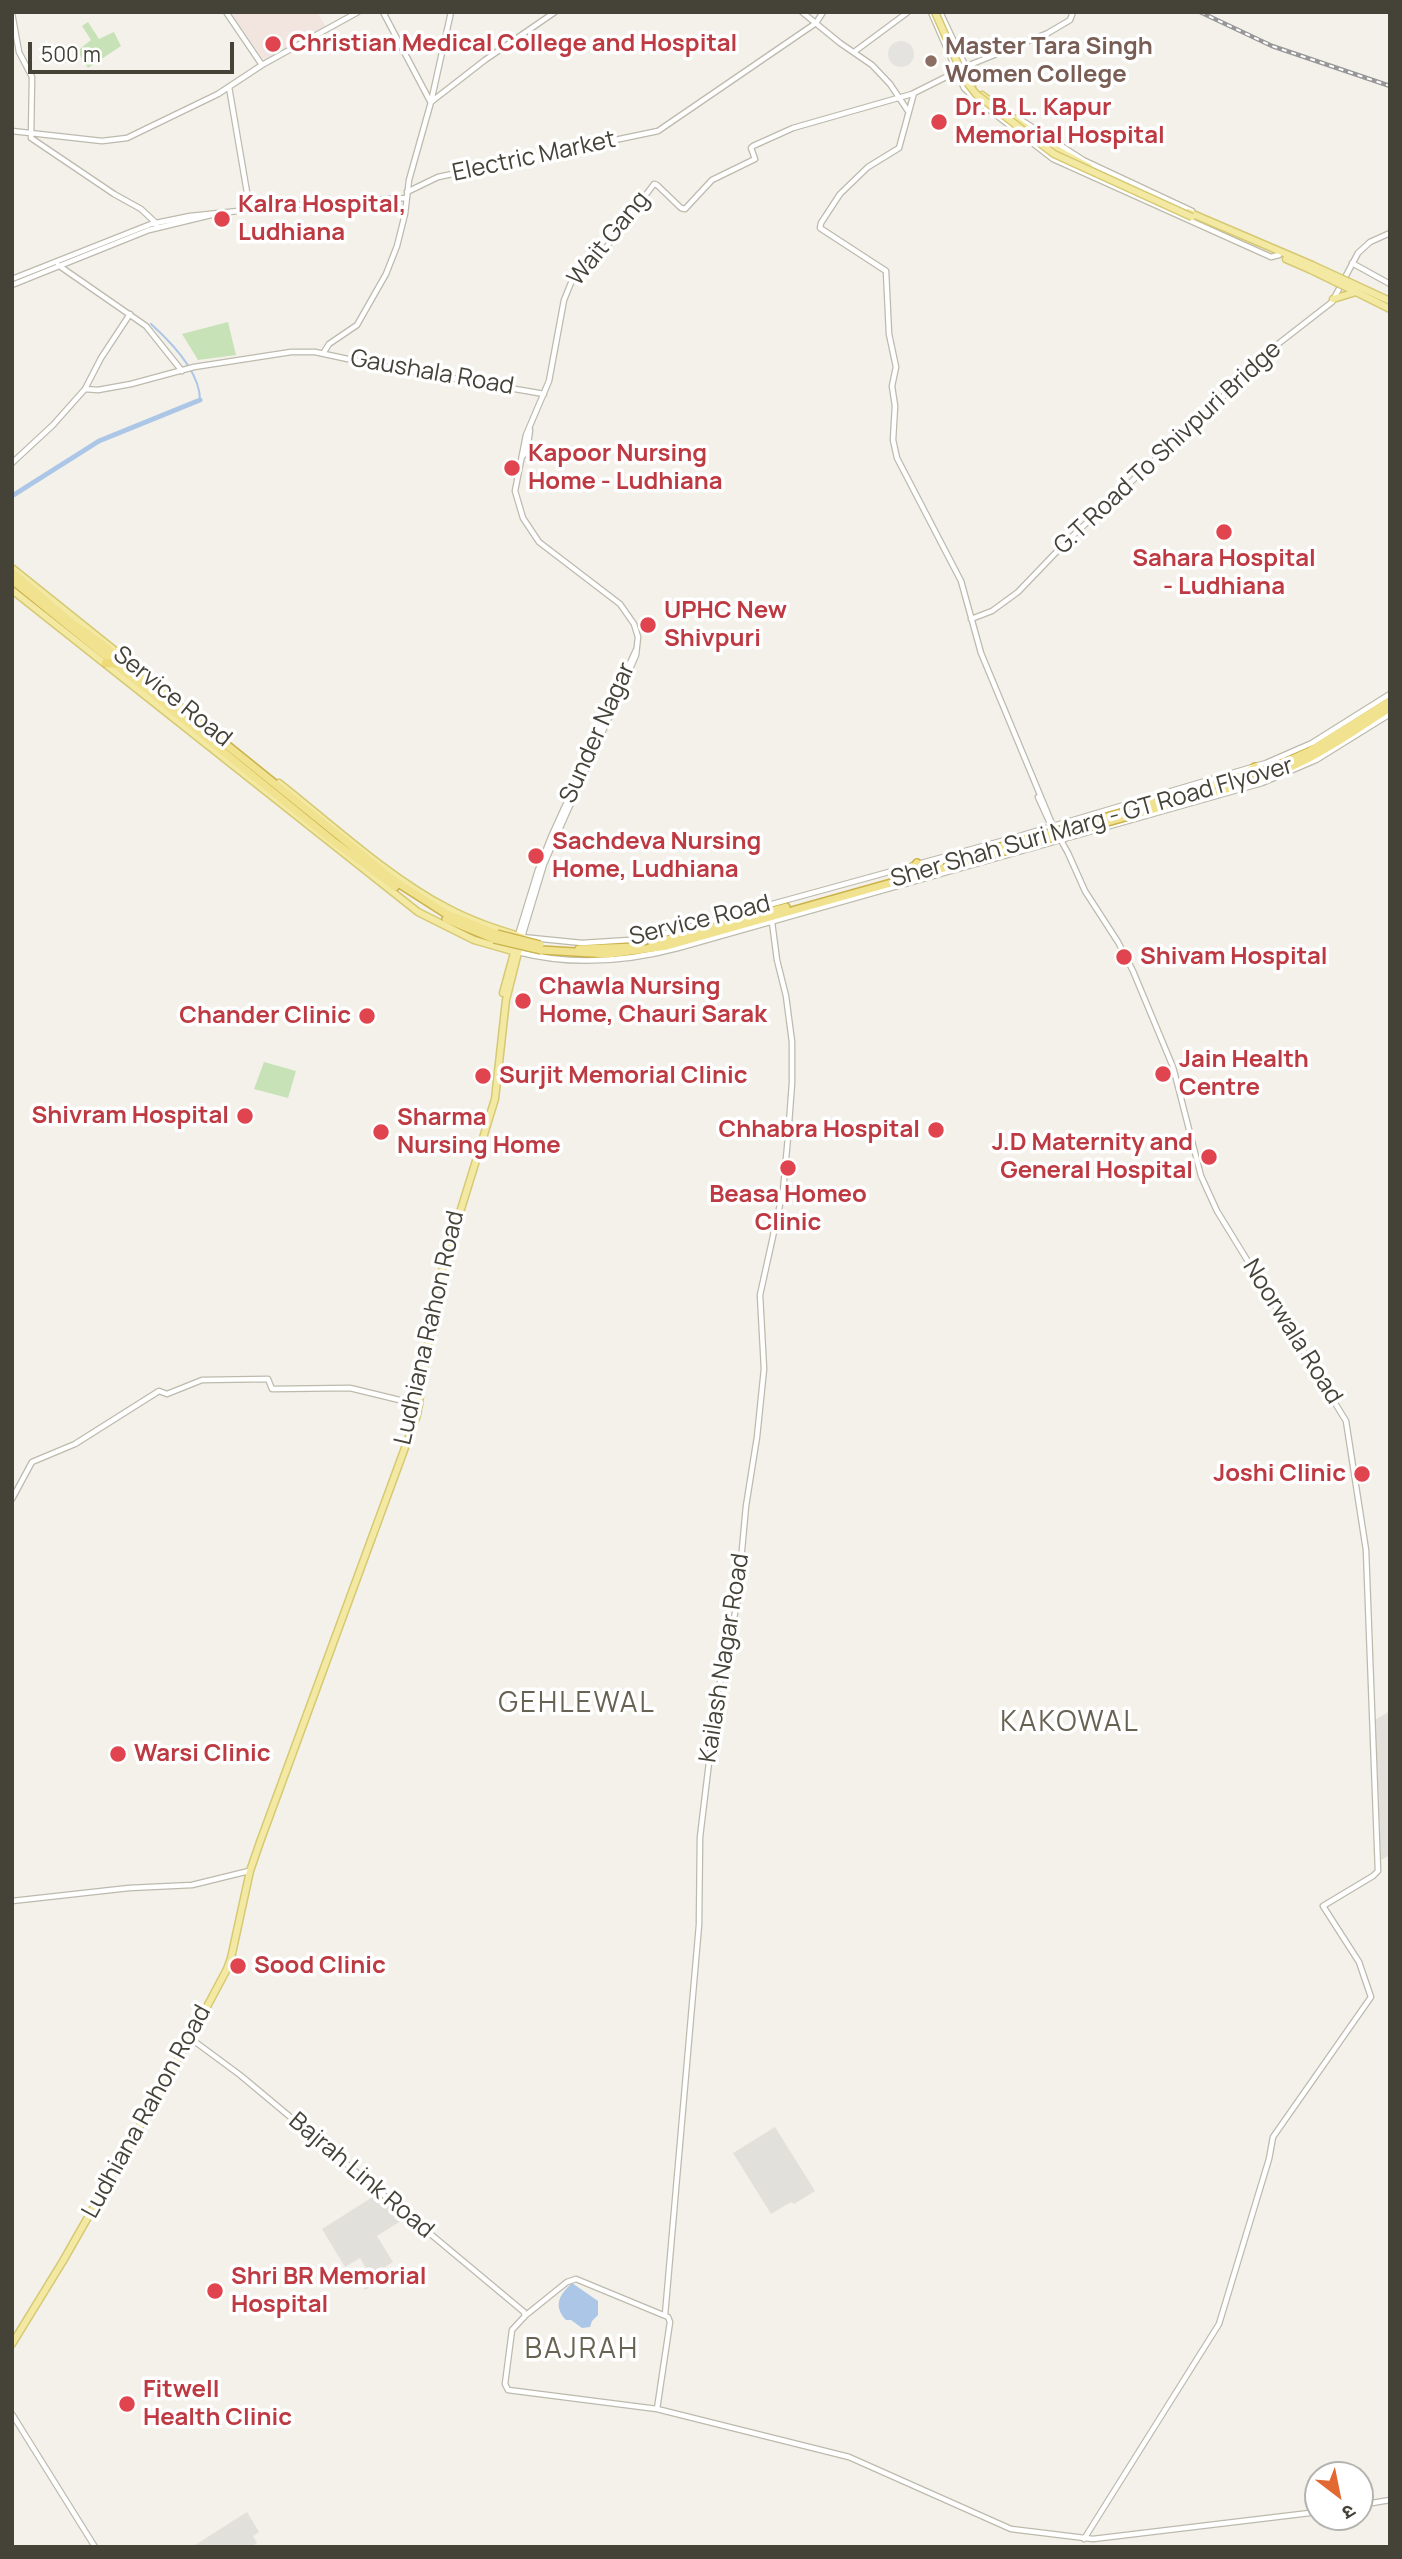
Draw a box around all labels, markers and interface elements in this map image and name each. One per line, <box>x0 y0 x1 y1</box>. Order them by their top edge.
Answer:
scale bar <box>32 28 238 72</box>
place label: Christian Medical College and Hospital <box>289 30 737 58</box>
place label: Master Tara Singh Women College <box>945 33 1153 89</box>
marker: Christian Medical College and Hospital <box>263 34 283 54</box>
text: 500 m <box>41 40 101 68</box>
marker: Master Tara Singh Women College <box>923 53 939 69</box>
place label: Dr. B. L. Kapur Memorial Hospital <box>955 94 1165 150</box>
marker: Dr. B. L. Kapur Memorial Hospital <box>929 112 949 132</box>
street label: Electric Market <box>450 126 618 188</box>
street label: Wait Gang <box>562 186 656 292</box>
place label: Kalra Hospital, Ludhiana <box>238 191 407 247</box>
marker: Kalra Hospital, Ludhiana <box>212 209 232 229</box>
street label: G.T Road To Shivpuri Bridge <box>1049 335 1287 561</box>
street label: Gaushala Road <box>348 344 516 402</box>
place label: Kapoor Nursing Home - Ludhiana <box>528 440 723 496</box>
marker: Kapoor Nursing Home - Ludhiana <box>502 458 522 478</box>
marker: Sahara Hospital - Ludhiana <box>1214 522 1234 542</box>
place label: Sahara Hospital - Ludhiana <box>1132 545 1316 601</box>
place label: UPHC New Shivpuri <box>664 597 787 653</box>
marker: UPHC New Shivpuri <box>638 615 658 635</box>
street label: Service Road <box>107 641 237 753</box>
street label: Sunder Nagar <box>554 658 642 808</box>
street label: Sher Shah Suri Marg - GT Road Flyover <box>888 752 1296 894</box>
place label: Sachdeva Nursing Home, Ludhiana <box>552 828 761 884</box>
marker: Sachdeva Nursing Home, Ludhiana <box>526 846 546 866</box>
street label: Service Road <box>627 890 773 952</box>
place label: Shivam Hospital <box>1140 943 1328 971</box>
marker: Shivam Hospital <box>1114 947 1134 967</box>
place label: Chawla Nursing Home, Chauri Sarak <box>539 973 767 1029</box>
marker: Chawla Nursing Home, Chauri Sarak <box>513 991 533 1011</box>
place label: Chander Clinic <box>179 1002 351 1030</box>
marker: Chander Clinic <box>357 1006 377 1026</box>
place label: Jain Health Centre <box>1179 1046 1309 1102</box>
place label: Surjit Memorial Clinic <box>499 1062 747 1090</box>
marker: Jain Health Centre <box>1153 1064 1173 1084</box>
marker: Surjit Memorial Clinic <box>473 1066 493 1086</box>
place label: Shivram Hospital <box>31 1102 229 1130</box>
place label: Sharma Nursing Home <box>397 1104 561 1160</box>
marker: Shivram Hospital <box>235 1106 255 1126</box>
place label: Chhabra Hospital <box>718 1116 920 1144</box>
marker: Chhabra Hospital <box>926 1120 946 1140</box>
marker: Sharma Nursing Home <box>371 1122 391 1142</box>
place label: J.D Maternity and General Hospital <box>992 1129 1193 1185</box>
marker: J.D Maternity and General Hospital <box>1199 1147 1219 1167</box>
marker: Beasa Homeo Clinic <box>778 1158 798 1178</box>
place label: Beasa Homeo Clinic <box>709 1181 867 1237</box>
street label: Ludhiana Rahon Road <box>389 1208 471 1448</box>
street label: Noorwala Road <box>1236 1254 1348 1410</box>
place label: Joshi Clinic <box>1213 1460 1346 1488</box>
marker: Joshi Clinic <box>1352 1464 1372 1484</box>
street label: Kailash Nagar Road <box>694 1551 756 1765</box>
district label: GEHLEWAL <box>499 1687 655 1721</box>
district label: KAKOWAL <box>1001 1706 1139 1740</box>
place label: Warsi Clinic <box>134 1740 271 1768</box>
marker: Warsi Clinic <box>108 1744 128 1764</box>
place label: Sood Clinic <box>254 1952 386 1980</box>
marker: Sood Clinic <box>228 1956 248 1976</box>
street label: Ludhiana Rahon Road <box>76 2000 218 2224</box>
street label: Bajrah Link Road <box>283 2107 439 2245</box>
place label: Shri BR Memorial Hospital <box>231 2263 426 2319</box>
marker: Shri BR Memorial Hospital <box>205 2281 225 2301</box>
district label: BAJRAH <box>526 2333 638 2367</box>
place label: Fitwell Health Clinic <box>143 2376 292 2432</box>
marker: Fitwell Health Clinic <box>117 2394 137 2414</box>
north arrow <box>1304 2461 1374 2531</box>
text: उ <box>1337 2498 1361 2526</box>

